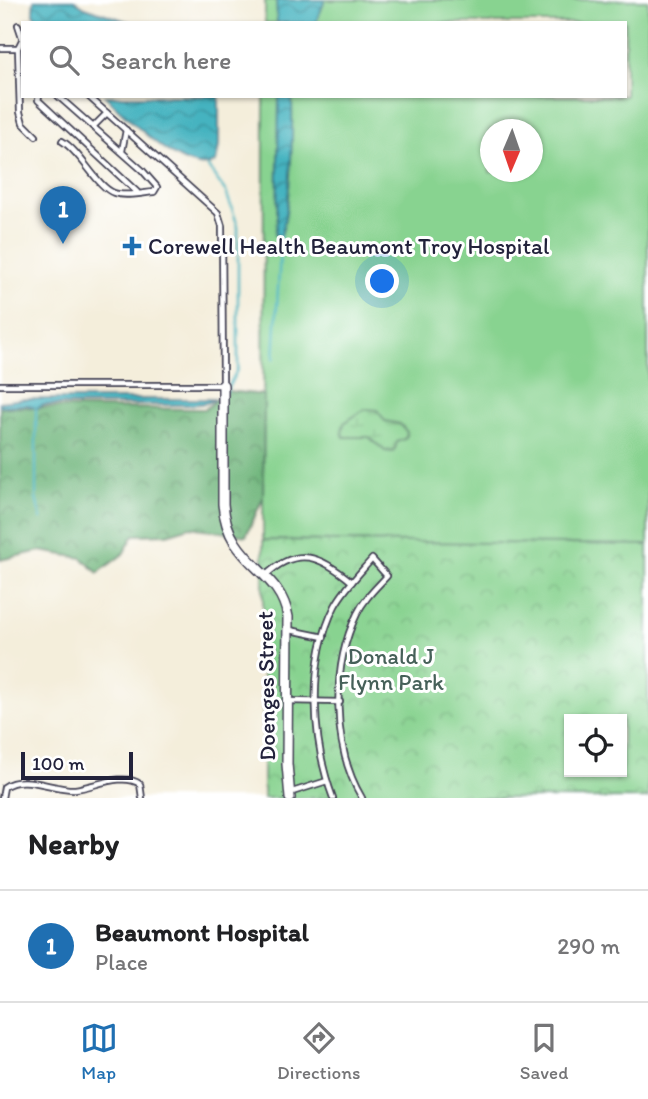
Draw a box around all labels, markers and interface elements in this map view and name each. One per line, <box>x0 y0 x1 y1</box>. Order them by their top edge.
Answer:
search box <box>21 21 627 98</box>
icon: search <box>45 41 83 79</box>
text: Search here <box>101 44 231 76</box>
north arrow <box>480 119 543 182</box>
pin: 1 <box>40 186 86 244</box>
place label: Corewell Health Beaumont Troy Hospital <box>148 232 550 260</box>
marker: Corewell Health Beaumont Troy Hospital <box>122 236 142 256</box>
your location <box>365 264 399 298</box>
street label: Doenges Street <box>251 610 281 761</box>
park label: Donald J Flynn Park <box>338 642 444 696</box>
map controls <box>564 714 627 777</box>
button: locate <box>564 714 627 777</box>
scale bar <box>21 749 133 781</box>
text: 100 m <box>32 752 84 775</box>
text: Nearby <box>28 825 119 862</box>
text: Beaumont Hospital <box>95 916 309 948</box>
text: 1 <box>46 932 56 960</box>
text: 290 m <box>557 932 620 960</box>
text: Place <box>95 948 148 976</box>
tab: Map <box>80 1019 118 1084</box>
tab: Directions <box>277 1019 361 1084</box>
tab: Saved <box>520 1019 568 1084</box>

